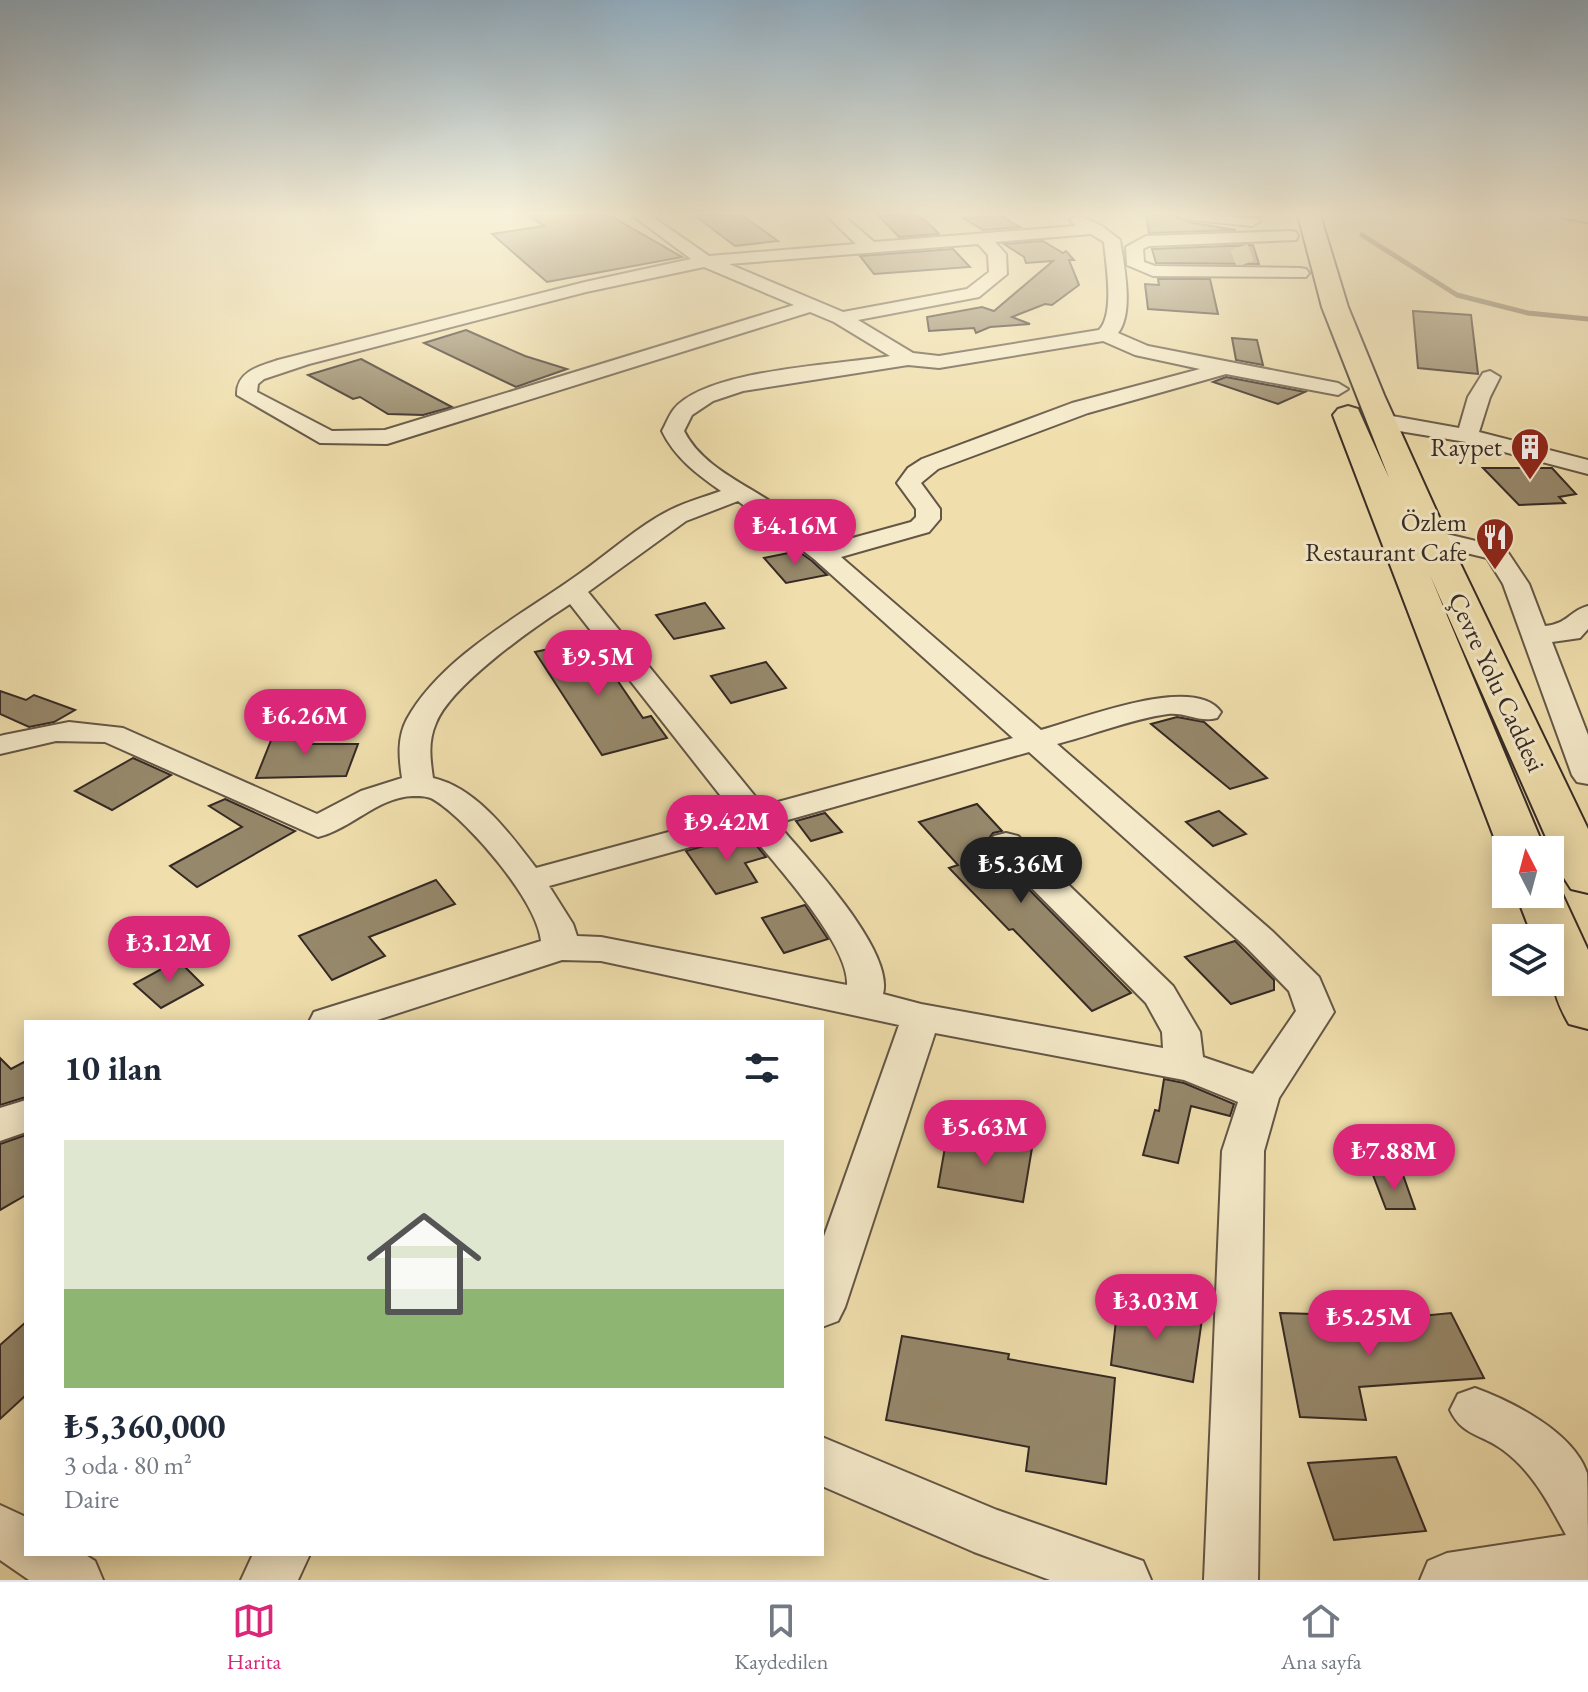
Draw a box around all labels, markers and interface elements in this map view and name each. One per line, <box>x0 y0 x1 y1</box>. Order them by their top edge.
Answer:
building icon: Raypet <box>1509 426 1551 481</box>
place label: Raypet <box>1430 430 1502 464</box>
pin: ₺4.16M <box>730 499 860 567</box>
place label: Özlem Restaurant Cafe <box>1305 505 1467 569</box>
text: ₺4.16M <box>752 508 838 542</box>
restaurant icon: Özlem Restaurant Cafe <box>1474 516 1516 571</box>
street label: Çevre Yolu Caddesi <box>1441 587 1553 777</box>
pin: ₺9.5M <box>542 630 654 698</box>
text: ₺9.5M <box>562 639 634 673</box>
pin: ₺6.26M <box>240 689 370 757</box>
text: ₺6.26M <box>262 698 348 732</box>
pin: ₺9.42M <box>662 795 792 863</box>
text: ₺9.42M <box>684 804 770 838</box>
north arrow <box>1492 836 1564 908</box>
map controls <box>1492 836 1564 996</box>
pin: ₺5.36M <box>956 837 1086 905</box>
text: ₺5.36M <box>978 846 1064 880</box>
pin: ₺3.12M <box>104 916 234 984</box>
button: layers <box>1492 924 1564 996</box>
text: ₺3.12M <box>126 925 212 959</box>
text: 10 ilan <box>64 1046 162 1090</box>
icon: filters <box>740 1046 784 1090</box>
pin: ₺5.63M <box>920 1100 1050 1168</box>
text: ₺5.63M <box>942 1109 1028 1143</box>
pin: ₺7.88M <box>1329 1124 1459 1192</box>
text: ₺7.88M <box>1351 1133 1437 1167</box>
icon: home <box>352 1192 496 1336</box>
pin: ₺3.03M <box>1091 1274 1221 1342</box>
text: ₺3.03M <box>1113 1283 1199 1317</box>
pin: ₺5.25M <box>1304 1290 1434 1358</box>
text: ₺5.25M <box>1326 1299 1412 1333</box>
text: ₺5,360,000 <box>64 1404 225 1448</box>
text: 3 oda · 80 m² <box>64 1448 192 1482</box>
text: Daire <box>64 1482 119 1516</box>
tab: Harita <box>226 1599 281 1676</box>
tab: Kaydedilen <box>734 1599 828 1676</box>
tab: Ana sayfa <box>1281 1599 1362 1676</box>

